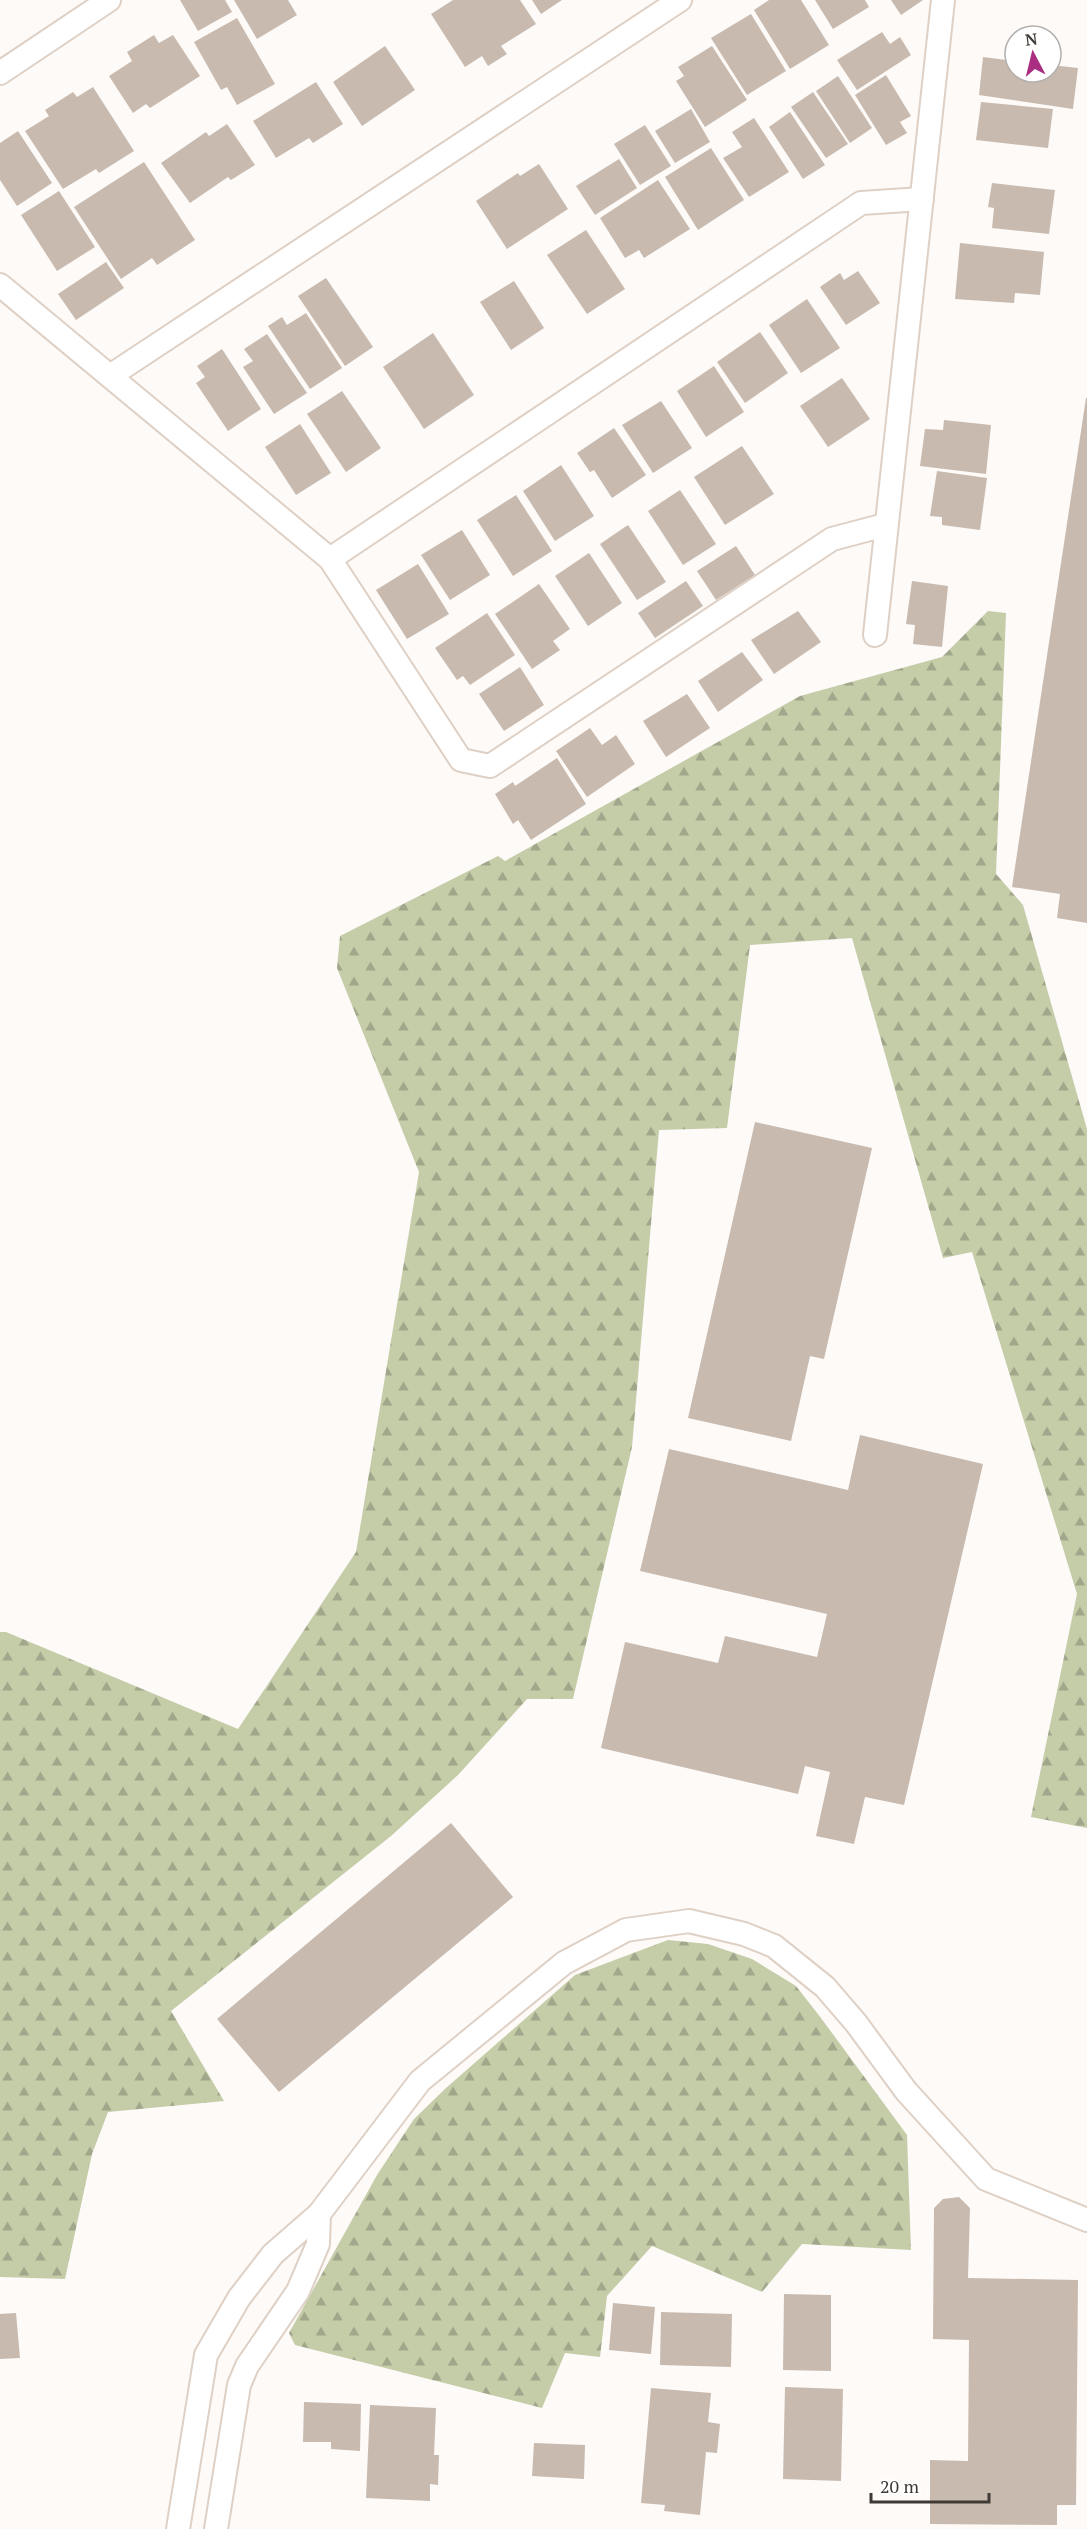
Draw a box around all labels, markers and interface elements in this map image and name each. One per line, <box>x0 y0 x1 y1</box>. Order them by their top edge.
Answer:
north arrow <box>1003 24 1063 84</box>
text: N <box>1024 27 1039 51</box>
scale bar <box>871 2466 990 2504</box>
text: 20 m <box>880 2474 920 2498</box>

